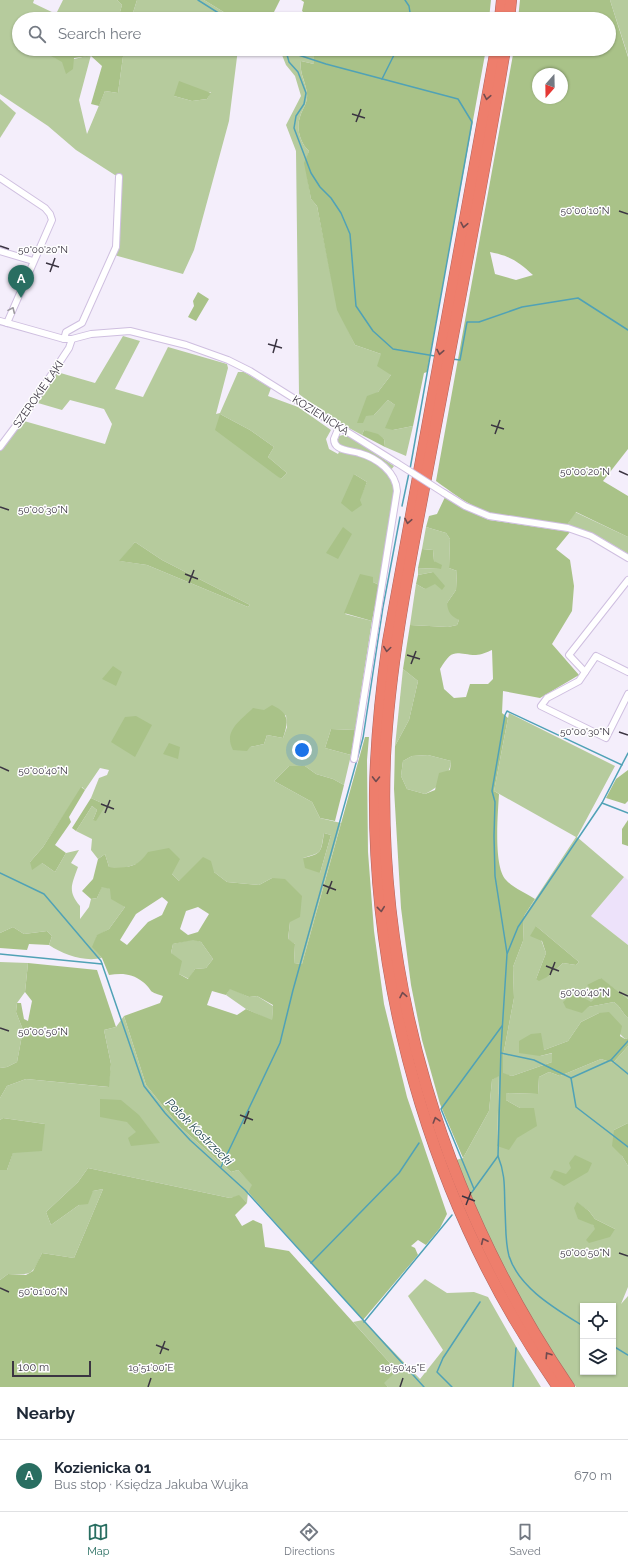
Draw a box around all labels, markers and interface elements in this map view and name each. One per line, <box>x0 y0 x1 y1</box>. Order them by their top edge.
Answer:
search box <box>12 12 616 56</box>
icon: search <box>26 23 48 45</box>
text: Search here <box>58 25 141 43</box>
north arrow <box>532 68 568 104</box>
one-way arrow <box>484 94 492 100</box>
text: 50°00'10"N <box>561 205 610 216</box>
one-way arrow <box>460 221 468 228</box>
text: 50°00'20"N <box>18 244 68 255</box>
pin: A <box>8 265 34 298</box>
one-way arrow <box>8 307 16 314</box>
one-way arrow <box>436 349 444 355</box>
street label: SZEROKIE ŁĄKI <box>10 358 66 430</box>
street label: KOZIENICKA <box>290 393 352 438</box>
text: 50°00'20"N <box>560 466 610 477</box>
text: 50°00'30"N <box>18 504 68 515</box>
one-way arrow <box>405 518 413 524</box>
one-way arrow <box>382 646 391 652</box>
text: 50°00'30"N <box>560 726 610 737</box>
your location <box>292 740 312 760</box>
text: 50°00'40"N <box>18 765 68 776</box>
one-way arrow <box>371 776 380 782</box>
one-way arrow <box>377 905 386 912</box>
text: 50°00'40"N <box>560 987 610 998</box>
one-way arrow <box>400 992 408 998</box>
text: 50°00'50"N <box>18 1026 68 1037</box>
water label: Potok Kostrzecki <box>163 1096 236 1169</box>
one-way arrow <box>432 1117 441 1124</box>
one-way arrow <box>481 1238 489 1245</box>
text: 50°00'50"N <box>560 1247 610 1258</box>
text: 50°01'00"N <box>19 1286 67 1297</box>
map controls <box>580 1303 616 1375</box>
button: locate <box>580 1303 616 1339</box>
button: layers <box>580 1339 616 1375</box>
one-way arrow <box>545 1352 552 1359</box>
scale bar <box>12 1359 91 1378</box>
text: 100 m <box>18 1361 49 1374</box>
text: 19°51'00"E <box>129 1362 173 1373</box>
text: 19°50'45"E <box>381 1362 425 1373</box>
text: Nearby <box>16 1403 75 1423</box>
text: Kozienicka 01 <box>54 1459 151 1477</box>
text: A <box>25 1468 33 1483</box>
text: 670 m <box>574 1468 612 1483</box>
text: Bus stop · Księdza Jakuba Wujka <box>54 1477 248 1492</box>
tab: Map <box>87 1521 110 1558</box>
tab: Directions <box>284 1521 335 1558</box>
tab: Saved <box>509 1521 541 1558</box>

